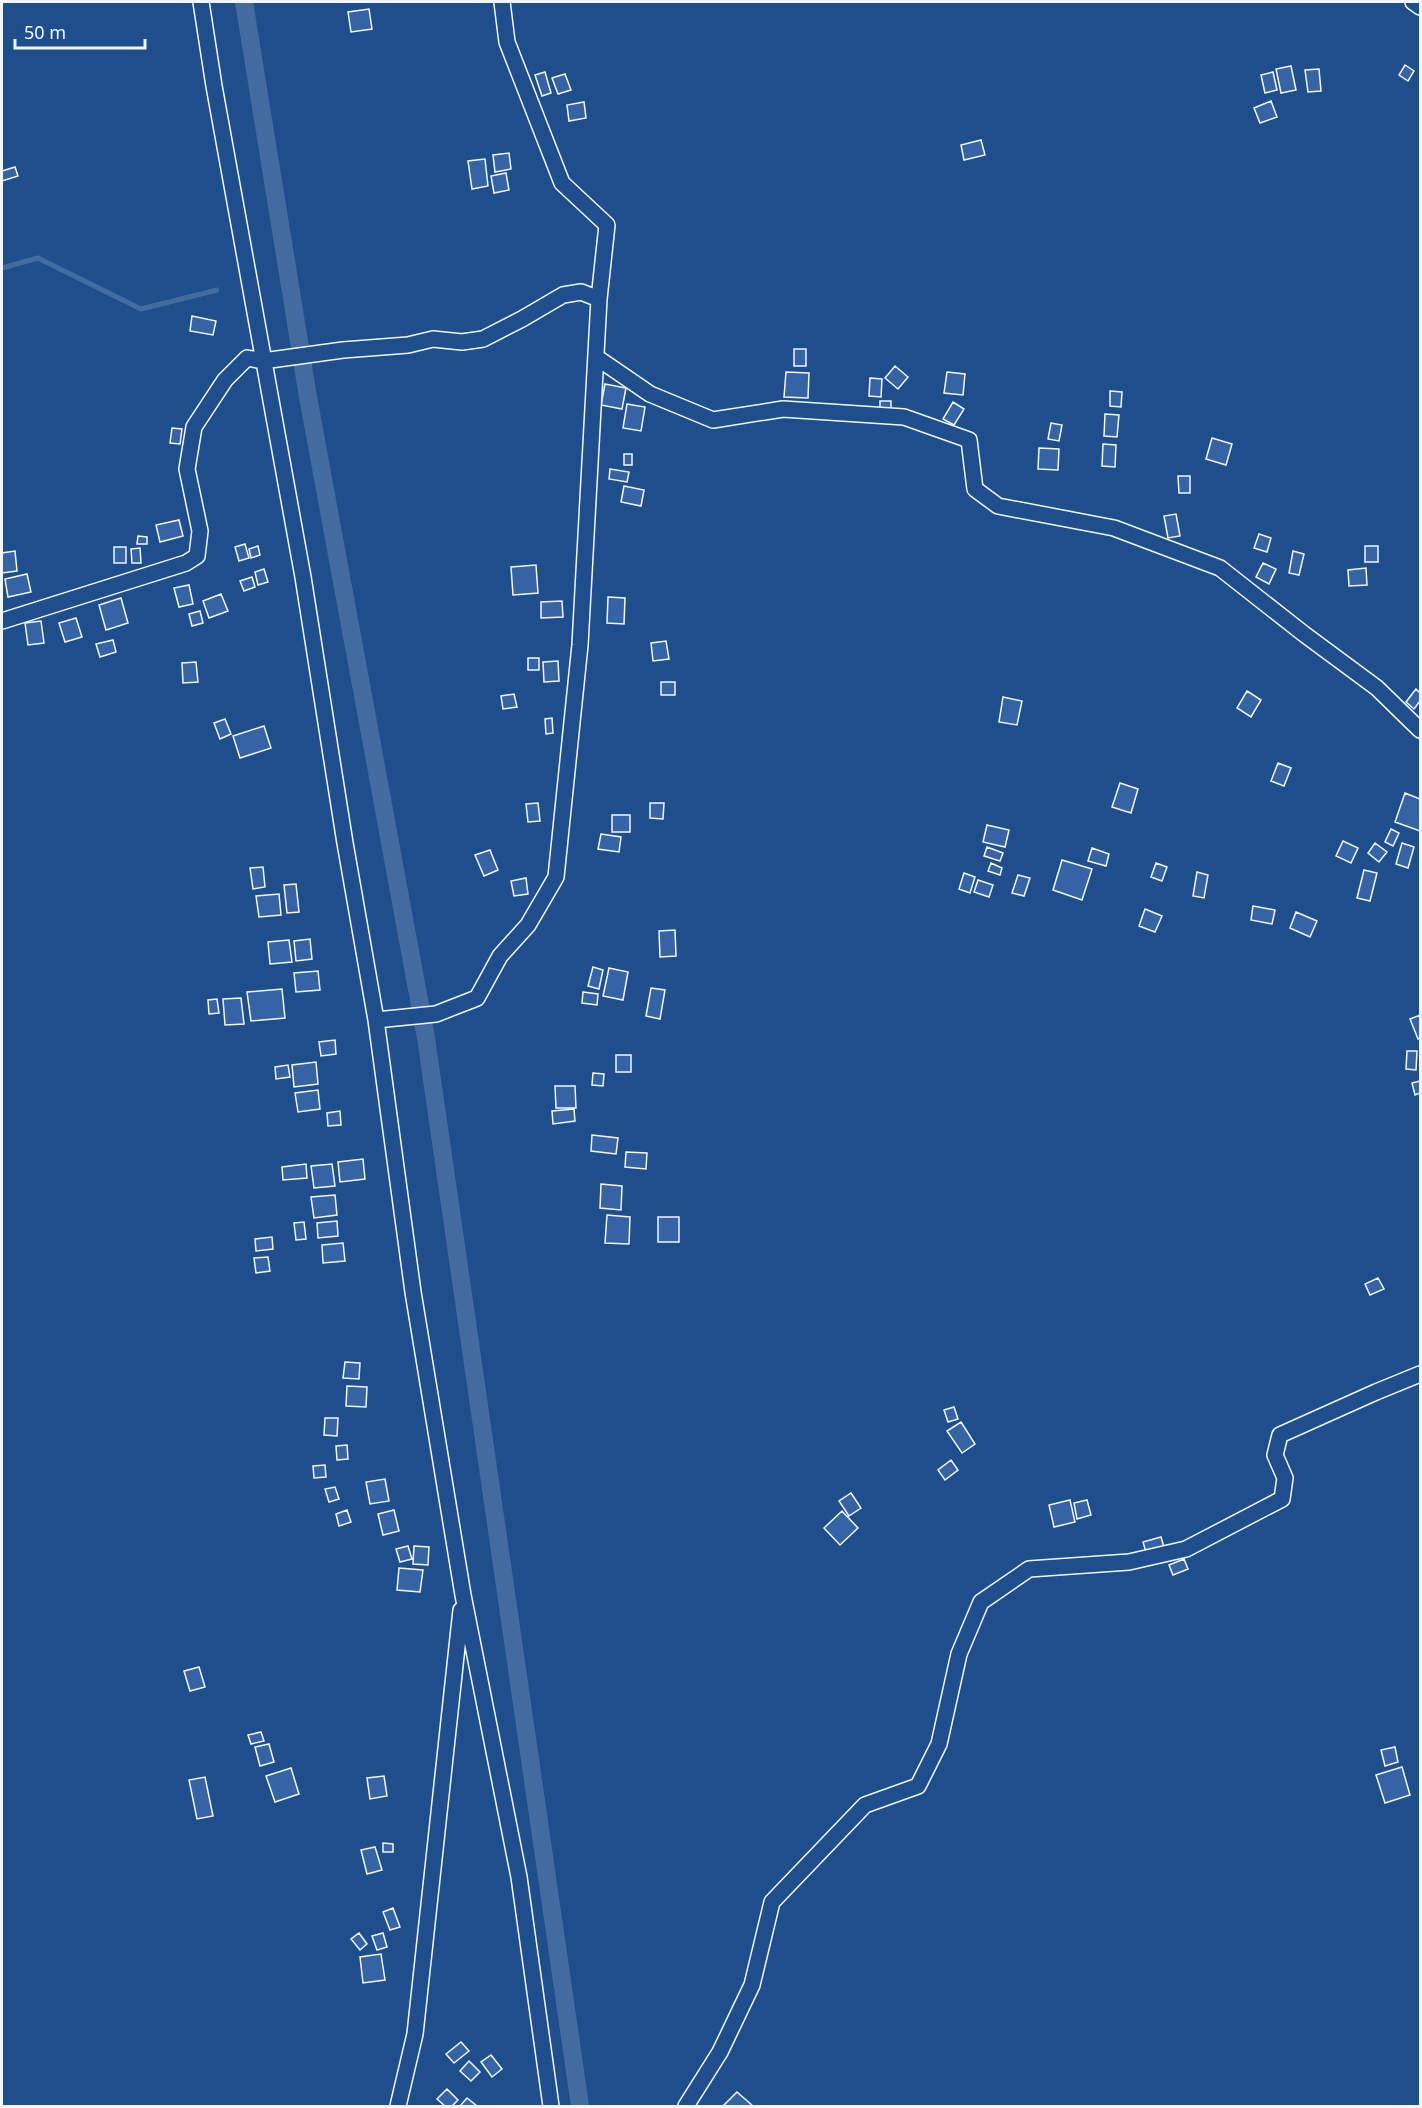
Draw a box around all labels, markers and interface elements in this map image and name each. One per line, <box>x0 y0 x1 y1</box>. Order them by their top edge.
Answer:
scale bar <box>15 12 146 50</box>
text: 50 m <box>24 20 66 44</box>

